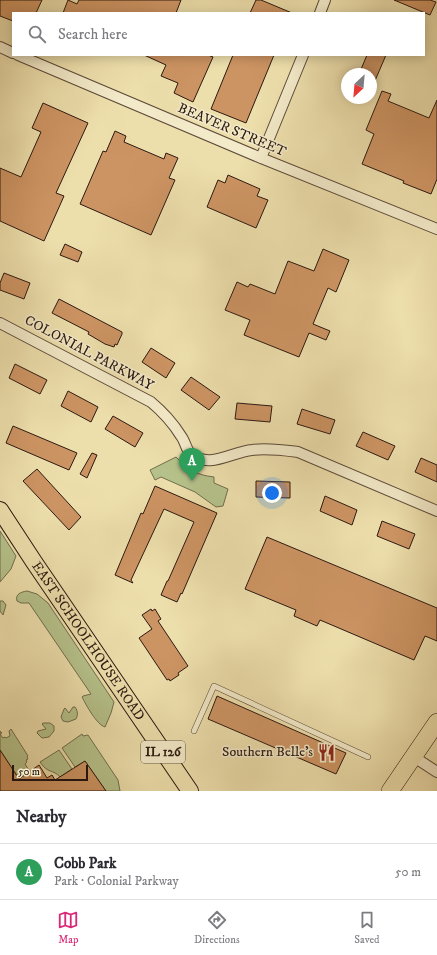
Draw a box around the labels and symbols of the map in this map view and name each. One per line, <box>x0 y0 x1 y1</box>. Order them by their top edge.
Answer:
north arrow <box>341 68 377 104</box>
street label: BEAVER STREET <box>175 99 289 161</box>
street label: COLONIAL PARKWAY <box>21 311 157 395</box>
pin: A <box>179 448 205 481</box>
your location <box>262 483 282 503</box>
street label: EAST SCHOOLHOUSE ROAD <box>27 558 149 724</box>
road number: IL 126 <box>141 741 185 763</box>
restaurant icon: Southern Belle's <box>316 742 336 762</box>
place label: Southern Belle's <box>222 743 313 761</box>
scale bar <box>12 763 88 782</box>

